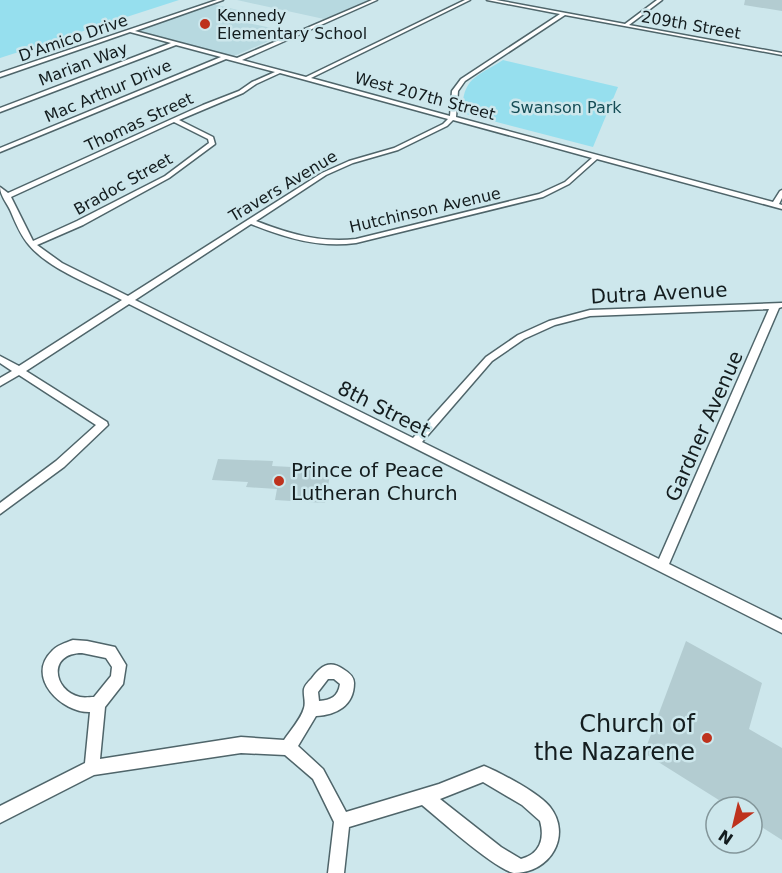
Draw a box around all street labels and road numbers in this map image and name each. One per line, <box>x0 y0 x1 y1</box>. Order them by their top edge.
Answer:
street label: 209th Street <box>640 7 742 43</box>
street label: D'Amico Drive <box>16 10 130 66</box>
street label: Marian Way <box>36 38 130 90</box>
street label: Mac Arthur Drive <box>42 56 174 126</box>
street label: West 207th Street <box>352 68 498 124</box>
street label: Thomas Street <box>81 89 196 156</box>
street label: Travers Avenue <box>225 146 340 226</box>
street label: Bradoc Street <box>70 149 176 219</box>
street label: Hutchinson Avenue <box>347 183 503 237</box>
street label: Dutra Avenue <box>590 277 728 309</box>
street label: Gardner Avenue <box>660 347 748 505</box>
street label: 8th Street <box>334 376 434 443</box>

